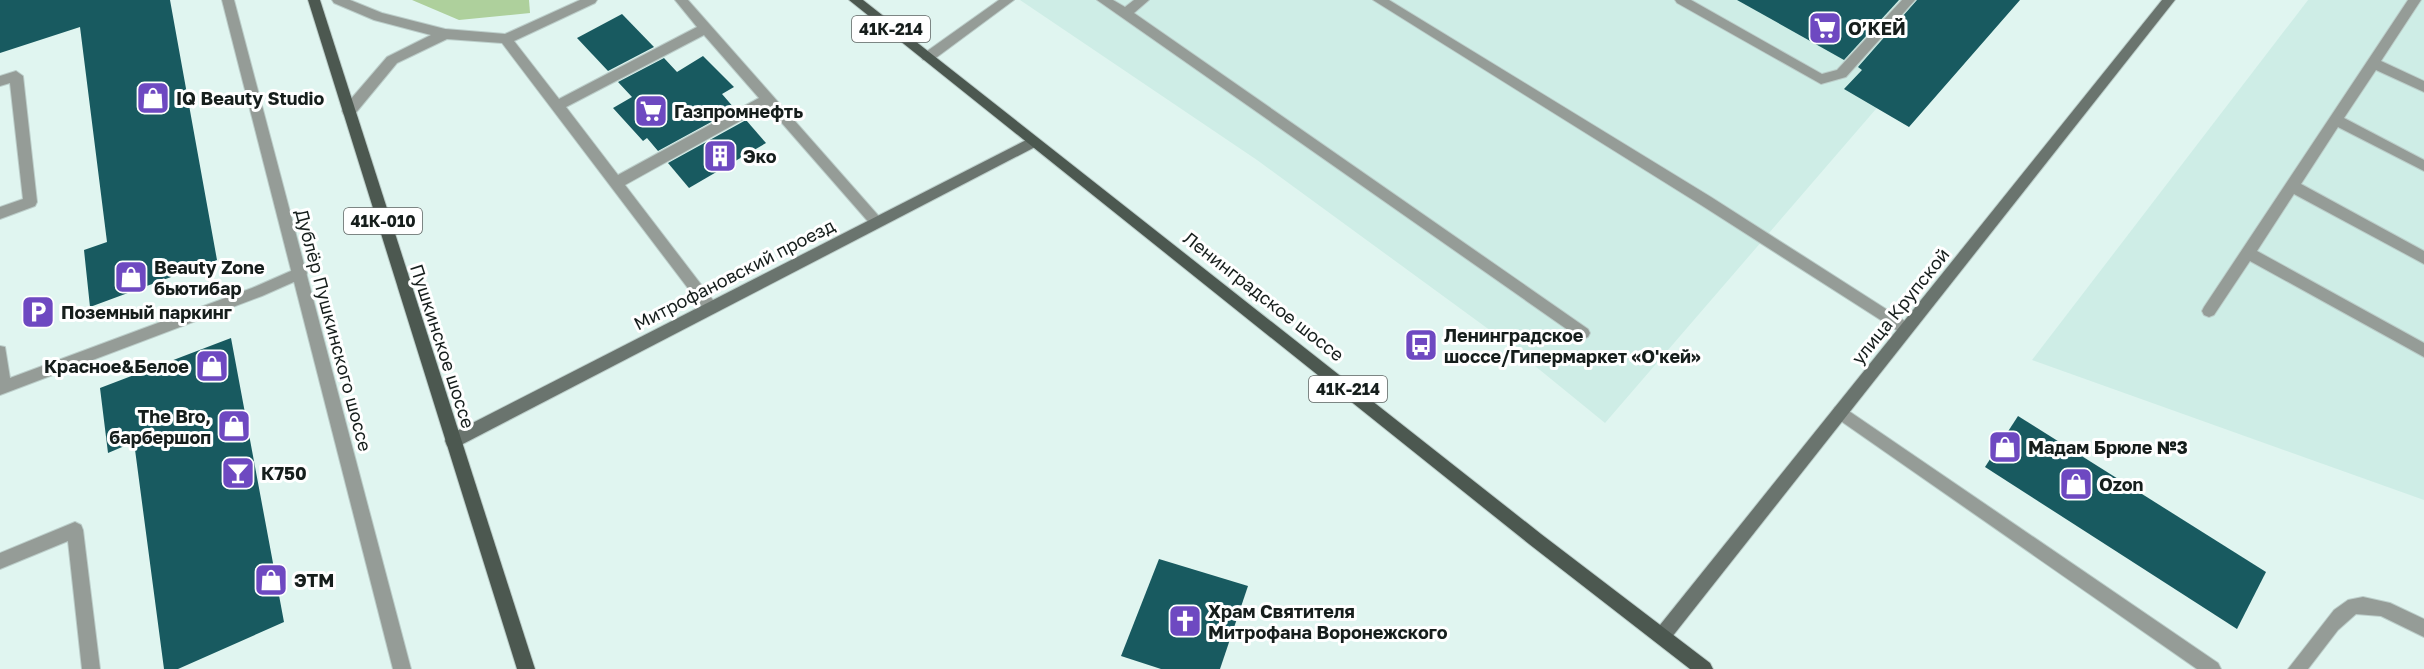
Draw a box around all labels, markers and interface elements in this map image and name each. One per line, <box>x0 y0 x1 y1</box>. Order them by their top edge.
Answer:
supermarket icon: О’КЕЙ <box>1807 10 1843 46</box>
road number: 41К-214 <box>852 16 930 42</box>
place label: О’КЕЙ <box>1848 17 1906 39</box>
shop icon: IQ Beauty Studio <box>135 80 171 116</box>
place label: IQ Beauty Studio <box>176 87 324 109</box>
supermarket icon: Газпромнефть <box>633 93 669 129</box>
place label: Газпромнефть <box>674 100 803 122</box>
building icon: Эко <box>702 138 738 174</box>
place label: Эко <box>743 145 777 167</box>
street label: Дублёр Пушкинского шоссе <box>291 206 377 454</box>
road number: 41К-010 <box>344 208 422 234</box>
street label: Митрофановский проезд <box>630 214 838 334</box>
street label: Ленинградское шоссе <box>1179 226 1349 366</box>
street label: улица Крупской <box>1846 244 1954 368</box>
place label: Beauty Zone бьютибар <box>154 256 265 299</box>
shop icon: Beauty Zone бьютибар <box>113 259 149 295</box>
street label: Пушкинское шоссе <box>406 261 480 431</box>
parking icon: Поземный паркинг <box>20 294 56 330</box>
place label: Поземный паркинг <box>61 301 232 323</box>
place label: Ленинградское шоссе/Гипермаркет «О'кей» <box>1444 324 1701 367</box>
bus stop icon: Ленинградское шоссе/Гипермаркет «О'кей» <box>1403 327 1439 363</box>
shop icon: Красное&Белое <box>194 348 230 384</box>
place label: Красное&Белое <box>44 355 189 377</box>
road number: 41К-214 <box>1309 376 1387 402</box>
place label: The Bro, барбершоп <box>109 405 211 448</box>
shop icon: The Bro, барбершоп <box>216 408 252 444</box>
shop icon: Мадам Брюле №3 <box>1987 429 2023 465</box>
place label: Мадам Брюле №3 <box>2028 436 2188 458</box>
bar icon: К750 <box>220 455 256 491</box>
place label: К750 <box>261 462 307 484</box>
shop icon: Ozon <box>2058 466 2094 502</box>
place label: Ozon <box>2099 473 2144 495</box>
shop icon: ЭТМ <box>253 562 289 598</box>
place label: ЭТМ <box>294 569 334 591</box>
place label: Храм Святителя Митрофана Воронежского <box>1208 600 1448 643</box>
church icon: Храм Святителя Митрофана Воронежского <box>1167 603 1203 639</box>

